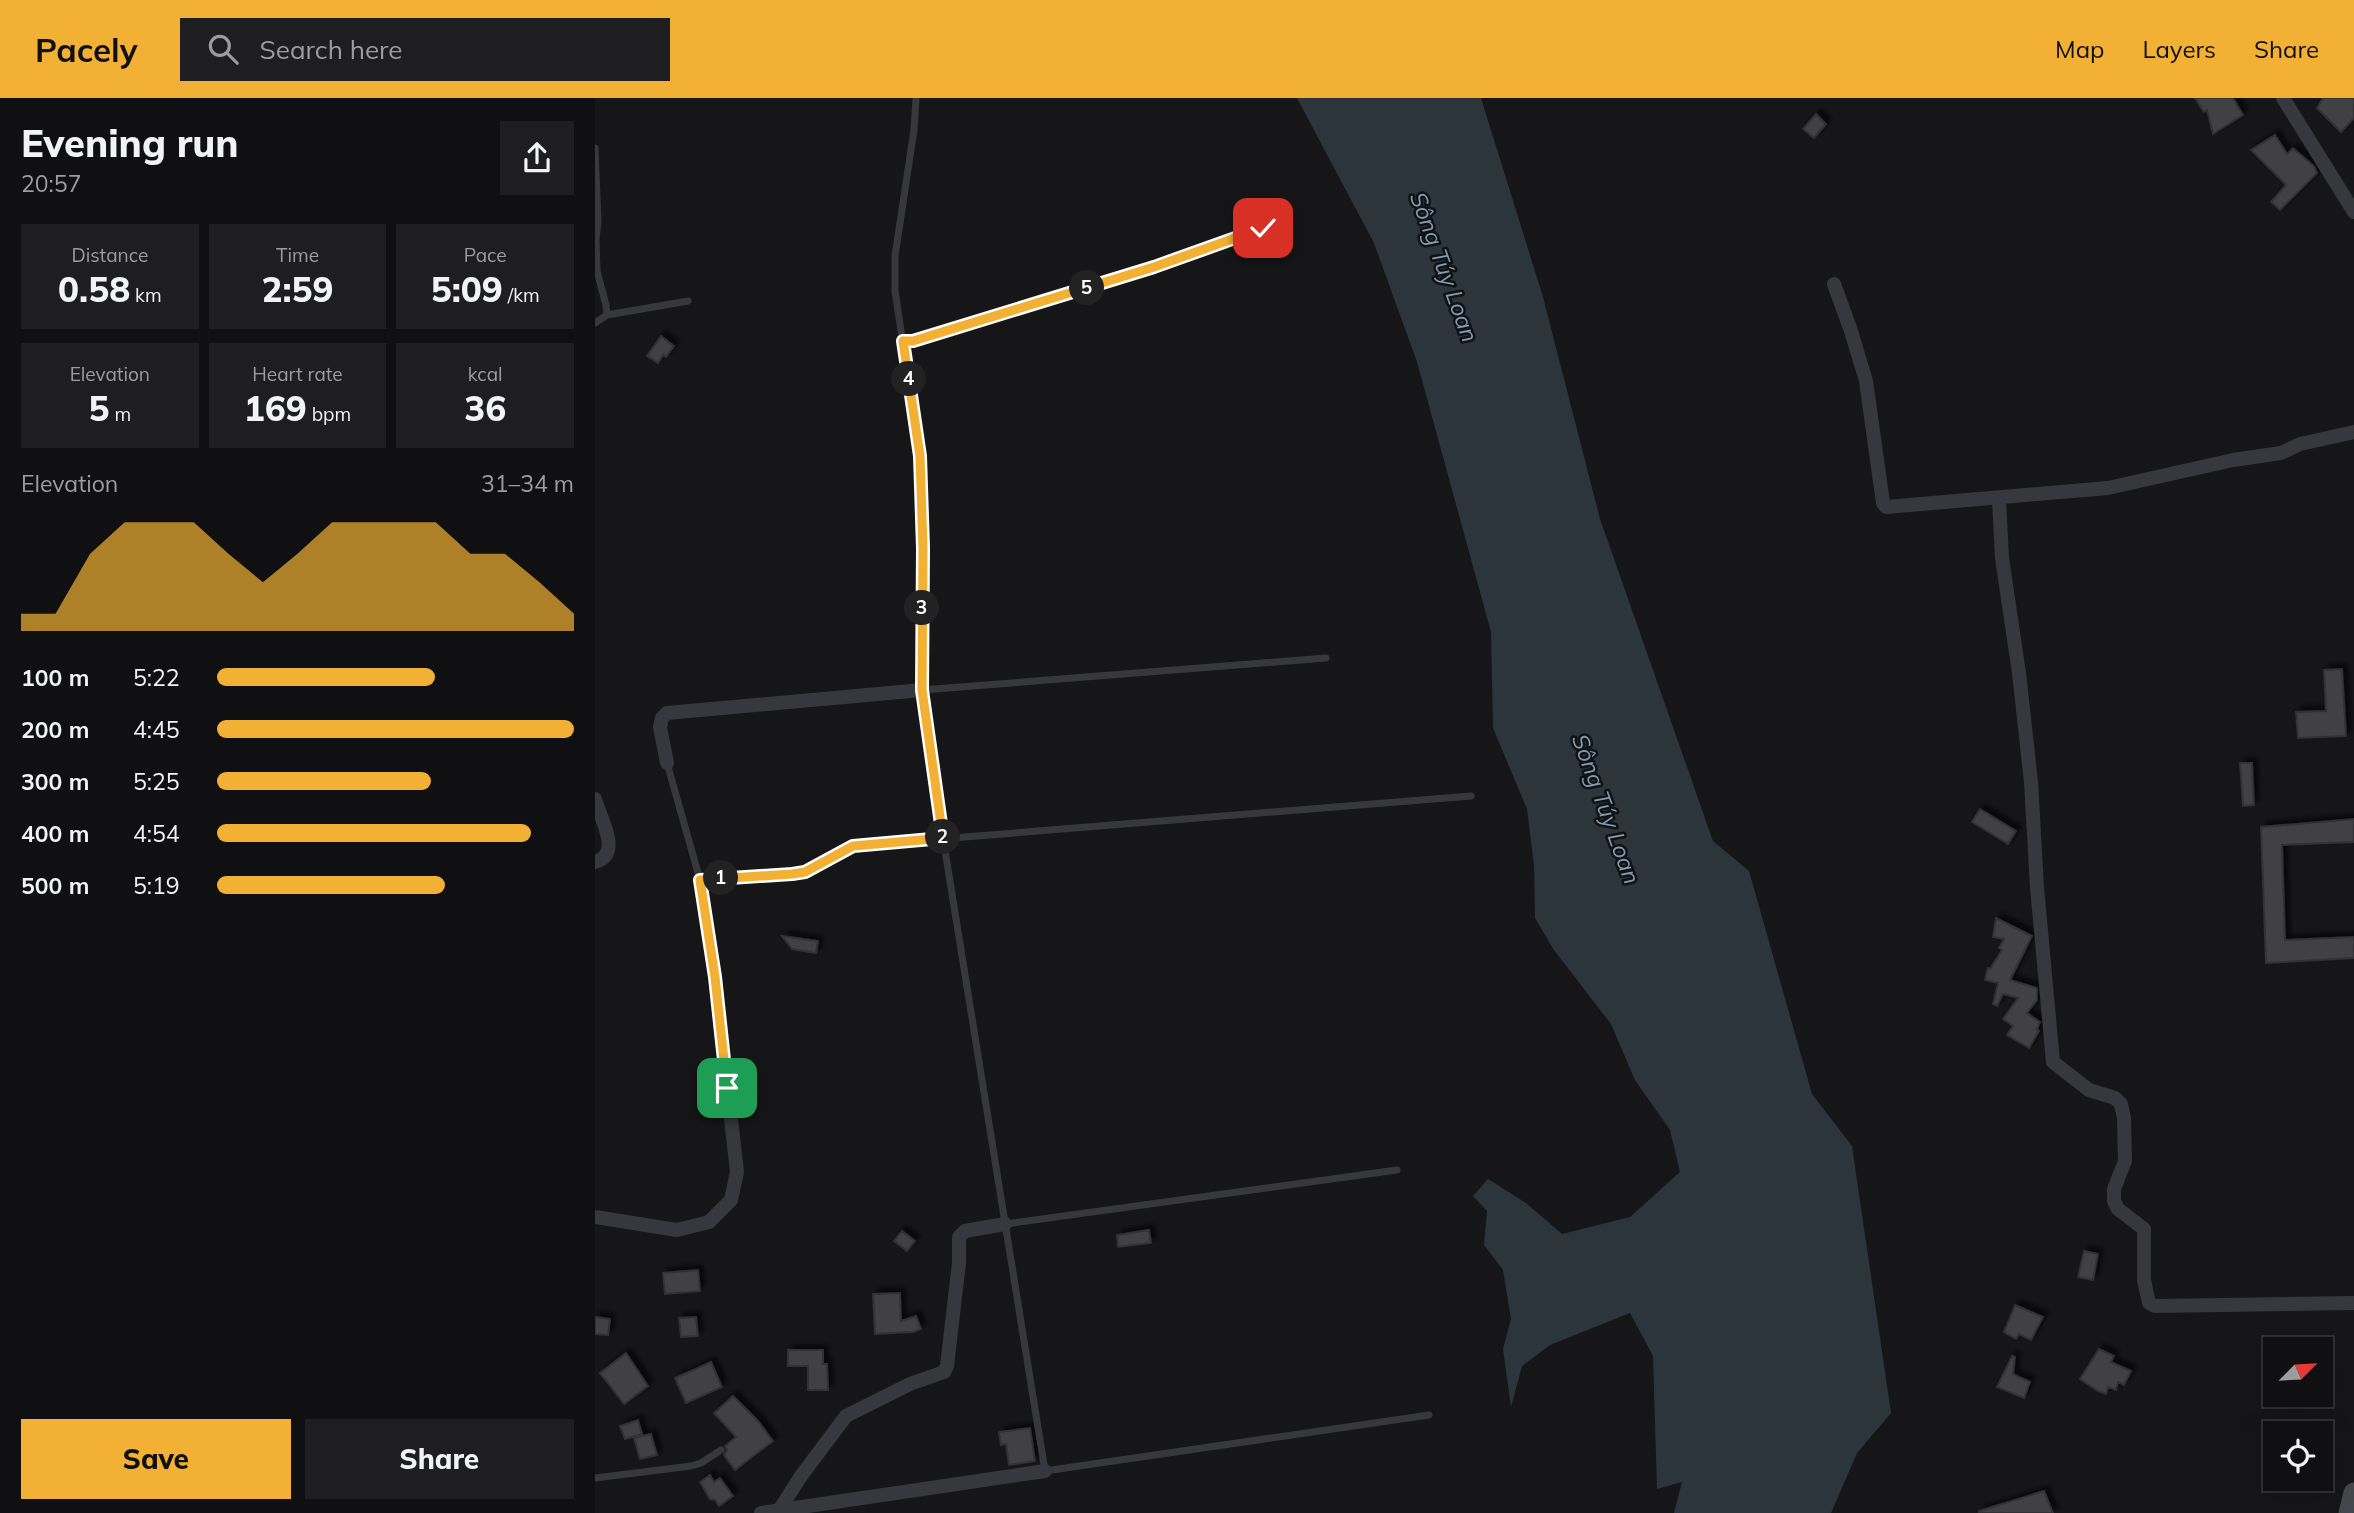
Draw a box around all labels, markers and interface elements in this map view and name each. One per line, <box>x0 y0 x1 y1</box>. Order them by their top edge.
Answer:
search box <box>180 18 670 81</box>
text: Pacely <box>35 29 138 70</box>
icon: search <box>204 30 242 68</box>
text: Search here <box>260 33 403 66</box>
text: Map <box>2055 34 2104 64</box>
text: Layers <box>2142 34 2216 64</box>
text: Share <box>2254 34 2319 64</box>
text: Evening run <box>21 119 239 167</box>
button: share <box>500 121 574 195</box>
text: 20:57 <box>21 169 81 198</box>
water label: Sông Túy Loan <box>1404 188 1485 346</box>
pin <box>1233 198 1293 258</box>
icon: check <box>1244 209 1282 247</box>
text: Distance <box>71 243 148 267</box>
text: Time <box>276 243 319 267</box>
text: Pace <box>464 243 507 267</box>
text: 0.58 <box>58 267 130 311</box>
text: 2:59 <box>261 267 334 311</box>
text: 5:09 <box>431 267 503 311</box>
pin: 5 <box>1070 270 1105 306</box>
text: 5 <box>1081 275 1092 299</box>
text: km <box>130 283 162 307</box>
text: /km <box>503 283 540 307</box>
text: Elevation <box>70 362 150 386</box>
text: Heart rate <box>252 362 343 386</box>
text: kcal <box>468 362 503 386</box>
pin: 4 <box>891 362 927 396</box>
text: 4 <box>903 366 914 390</box>
text: 5 <box>88 386 110 430</box>
text: 169 <box>244 386 307 430</box>
text: 36 <box>464 386 506 430</box>
text: m <box>110 402 131 426</box>
text: bpm <box>307 402 351 426</box>
text: Elevation <box>21 469 118 498</box>
text: 31–34 m <box>481 469 574 498</box>
pin: 3 <box>905 590 939 626</box>
text: 3 <box>916 595 927 619</box>
text: 100 m <box>21 663 89 692</box>
text: 5:22 <box>133 663 180 692</box>
text: 200 m <box>21 715 89 744</box>
text: 4:45 <box>133 715 180 744</box>
water label: Sông Túy Loan <box>1566 730 1647 888</box>
text: 300 m <box>21 767 89 796</box>
text: 5:25 <box>133 767 180 796</box>
text: 400 m <box>21 819 89 848</box>
text: 4:54 <box>133 819 180 848</box>
pin: 2 <box>925 820 961 854</box>
text: 2 <box>937 824 948 848</box>
pin: 1 <box>703 860 739 896</box>
text: 1 <box>715 865 726 889</box>
text: 500 m <box>21 871 89 900</box>
text: 5:19 <box>133 871 180 900</box>
pin <box>697 1058 757 1118</box>
icon: arrive <box>708 1069 746 1107</box>
north arrow <box>2263 1337 2333 1407</box>
map controls <box>2263 1337 2333 1491</box>
button: Save <box>21 1419 291 1499</box>
button: Share <box>305 1419 574 1499</box>
button: locate <box>2263 1421 2333 1491</box>

